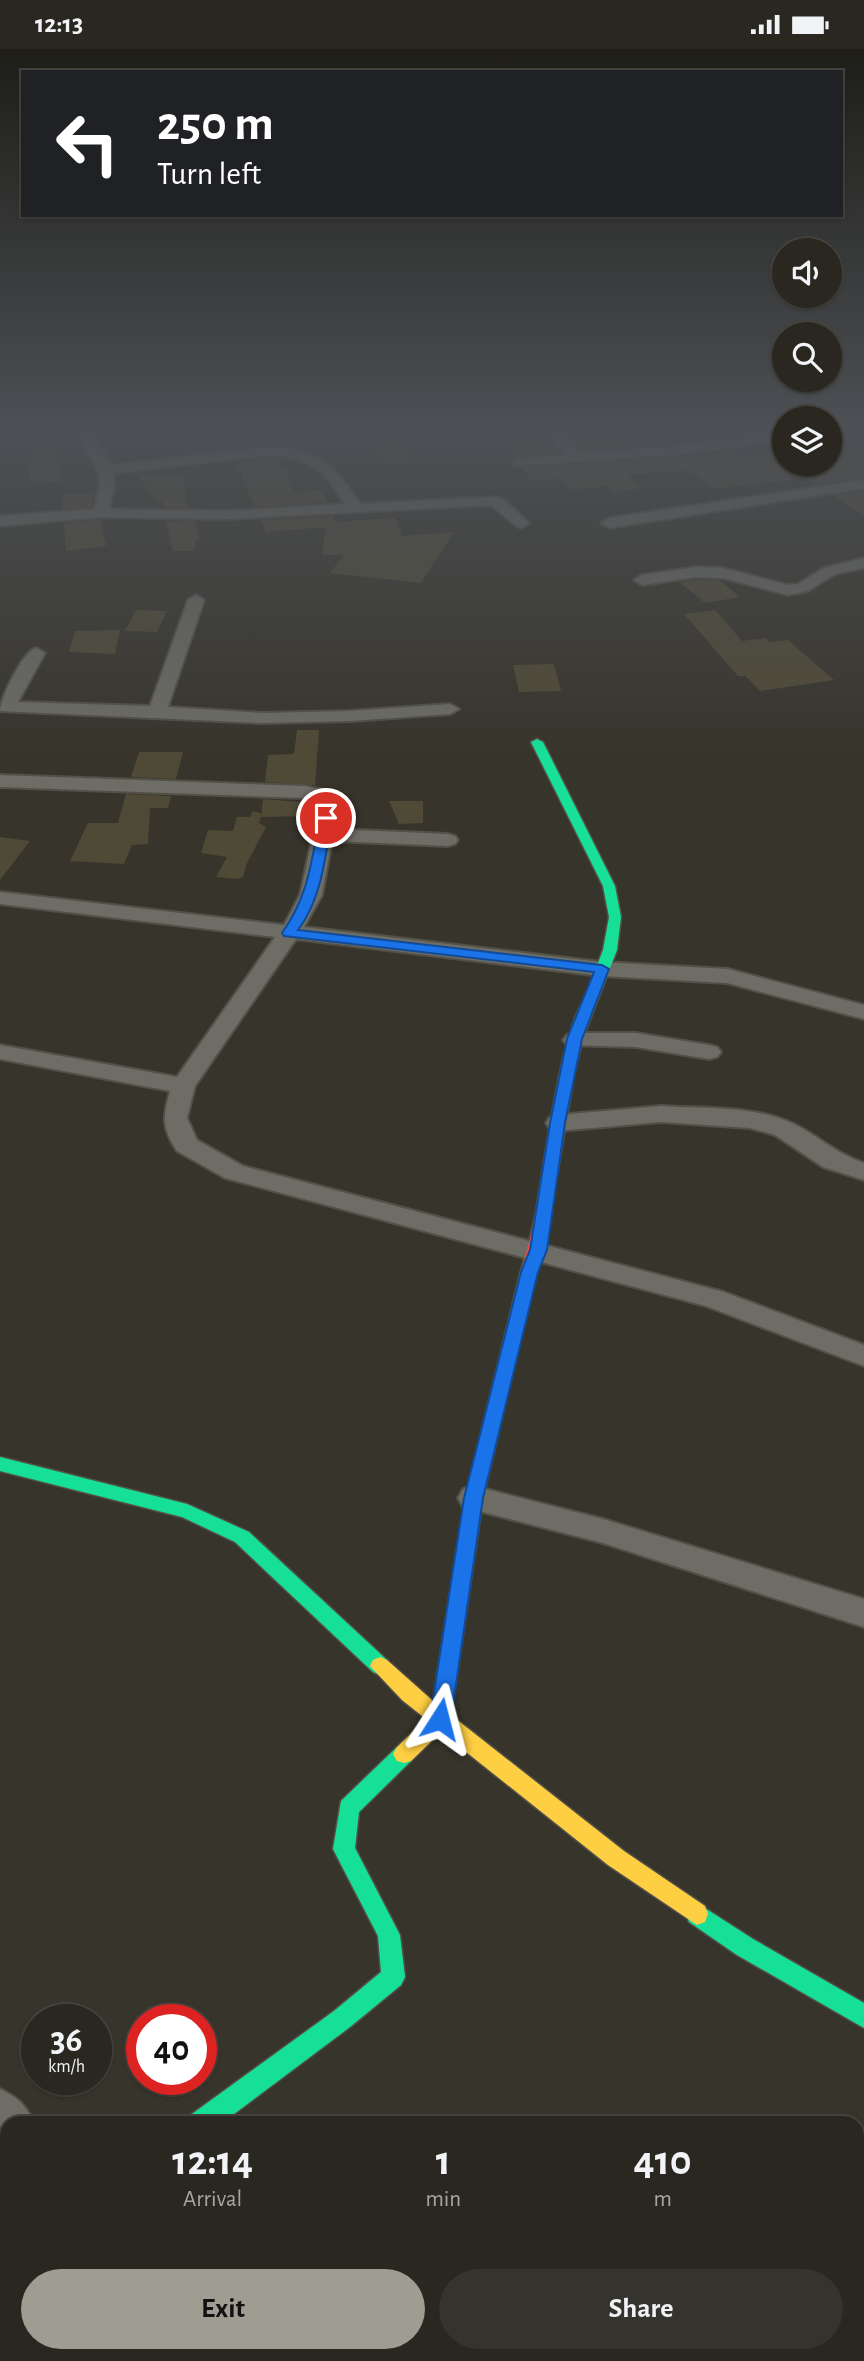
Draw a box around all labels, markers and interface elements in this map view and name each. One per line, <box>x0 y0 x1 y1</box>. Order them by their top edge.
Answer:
text: 12:13 <box>35 11 83 37</box>
icon: left <box>42 98 133 189</box>
text: 250 m <box>157 100 274 149</box>
text: Turn left <box>157 158 261 190</box>
map controls <box>772 238 842 476</box>
button: sound <box>772 238 842 308</box>
button: search <box>772 322 842 392</box>
button: layers <box>772 406 842 476</box>
pin <box>296 788 356 848</box>
icon: arrive <box>307 799 345 837</box>
position arrow <box>403 1682 477 1756</box>
speed limit sign: 40 <box>126 2004 217 2095</box>
text: 36 <box>50 2023 82 2058</box>
text: km/h <box>48 2058 85 2076</box>
text: 12:14 <box>172 2140 253 2182</box>
text: 1 <box>436 2140 451 2182</box>
text: 410 <box>634 2140 692 2182</box>
text: Arrival <box>183 2188 242 2211</box>
text: min <box>425 2188 461 2211</box>
text: m <box>653 2188 672 2211</box>
button: Exit <box>21 2269 425 2349</box>
button: Share <box>439 2269 843 2349</box>

